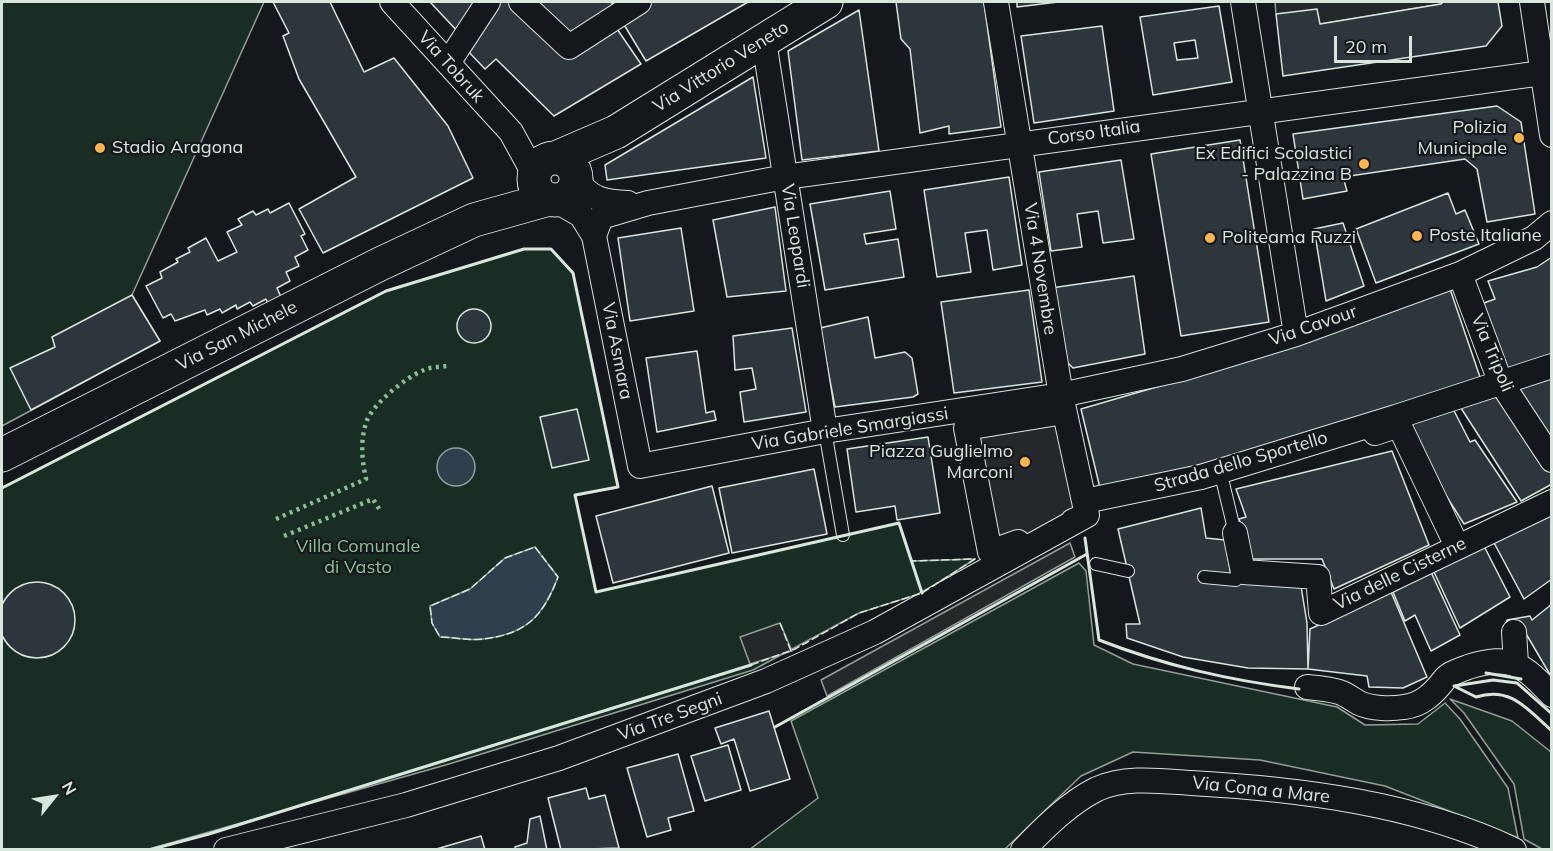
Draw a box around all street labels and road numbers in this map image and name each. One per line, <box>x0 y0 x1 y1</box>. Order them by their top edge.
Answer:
street label: Via Vittorio Veneto <box>649 17 793 117</box>
street label: Via Tobruk <box>413 27 489 107</box>
street label: Corso Italia <box>1046 116 1142 150</box>
street label: Via Leopardi <box>776 182 814 290</box>
street label: Via 4 Novembre <box>1019 201 1061 337</box>
street label: Via San Michele <box>173 296 301 376</box>
street label: Via Asmara <box>597 301 637 401</box>
street label: Via Cavour <box>1266 301 1360 351</box>
street label: Via Tripoli <box>1466 311 1518 395</box>
street label: Via Gabriele Smargiassi <box>750 403 950 455</box>
street label: Strada dello Sportello <box>1152 427 1330 497</box>
street label: Via delle Cisterne <box>1330 533 1470 615</box>
street label: Via Tre Segni <box>615 688 725 746</box>
street label: Via Cona a Mare <box>1191 772 1331 808</box>

